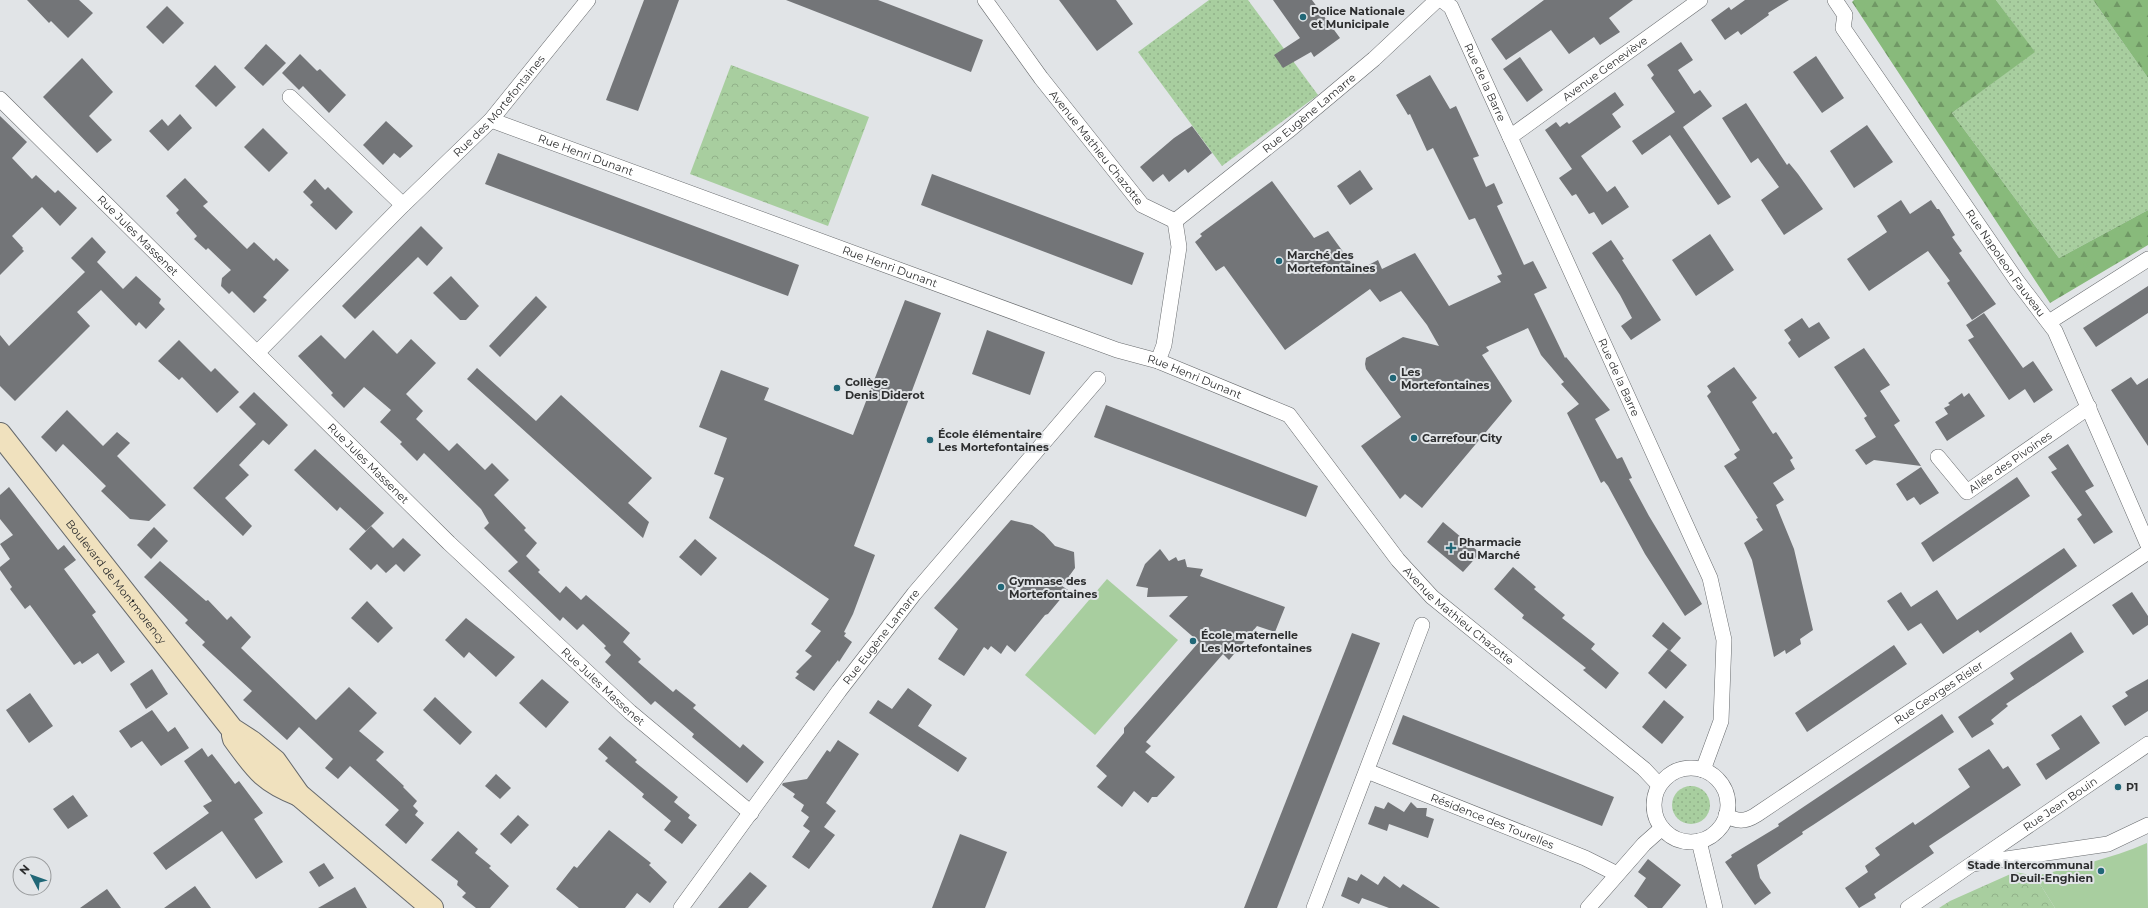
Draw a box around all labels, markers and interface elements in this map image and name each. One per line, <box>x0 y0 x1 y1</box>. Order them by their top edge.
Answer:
place label: Police Nationale et Municipale <box>1311 4 1405 31</box>
marker: Police Nationale et Municipale <box>1298 12 1308 22</box>
street label: Avenue Geneviève <box>1560 33 1650 104</box>
street label: Rue de la Barre <box>1461 41 1509 124</box>
street label: Rue des Mortefontaines <box>450 52 548 160</box>
street label: Rue Eugène Lamarre <box>1259 70 1359 156</box>
street label: Avenue Mathieu Chazotte <box>1046 87 1147 208</box>
street label: Rue Henri Dunant <box>536 131 636 179</box>
street label: Rue Jules Massenet <box>94 192 182 279</box>
street label: Rue Napoleon Fauveau <box>1963 207 2049 319</box>
street label: Rue Henri Dunant <box>840 243 940 291</box>
place label: Marché des Mortefontaines <box>1287 248 1375 275</box>
marker: Marché des Mortefontaines <box>1274 256 1284 266</box>
street label: Rue de la Barre <box>1595 336 1643 419</box>
street label: Rue Henri Dunant <box>1146 351 1244 402</box>
place label: Les Mortefontaines <box>1401 365 1489 392</box>
marker: Les Mortefontaines <box>1388 373 1398 383</box>
place label: Collège Denis Diderot <box>845 375 925 402</box>
marker: Collège Denis Diderot <box>832 383 842 393</box>
street label: Rue Jules Massenet <box>325 420 412 507</box>
place label: École élémentaire Les Mortefontaines <box>938 427 1049 454</box>
street label: Allée des Pivoines <box>1966 428 2055 496</box>
place label: Carrefour City <box>1422 431 1503 445</box>
marker: Carrefour City <box>1409 433 1419 443</box>
marker: École élémentaire Les Mortefontaines <box>925 435 935 445</box>
street label: Boulevard de Montmorency <box>63 517 169 647</box>
place label: Pharmacie du Marché <box>1459 535 1521 562</box>
marker: Pharmacie du Marché <box>1446 543 1456 553</box>
street label: Avenue Mathieu Chazotte <box>1400 563 1517 668</box>
place label: Gymnase des Mortefontaines <box>1009 574 1097 601</box>
marker: Gymnase des Mortefontaines <box>996 582 1006 592</box>
street label: Rue Eugène Lamarre <box>840 586 923 687</box>
place label: École maternelle Les Mortefontaines <box>1201 628 1312 655</box>
marker: École maternelle Les Mortefontaines <box>1188 636 1198 646</box>
street label: Rue Jules Massenet <box>558 644 648 729</box>
street label: Rue Georges Risler <box>1891 658 1986 727</box>
street label: Rue Jean Bouin <box>2020 774 2100 834</box>
place label: P1 <box>2126 780 2138 794</box>
marker: P1 <box>2113 782 2123 792</box>
street label: Résidence des Tourelles <box>1429 790 1557 852</box>
north arrow <box>12 856 52 896</box>
place label: Stade Intercommunal Deuil-Enghien <box>1968 858 2093 885</box>
text: N <box>16 861 33 877</box>
marker: Stade Intercommunal Deuil-Enghien <box>2096 866 2106 876</box>

